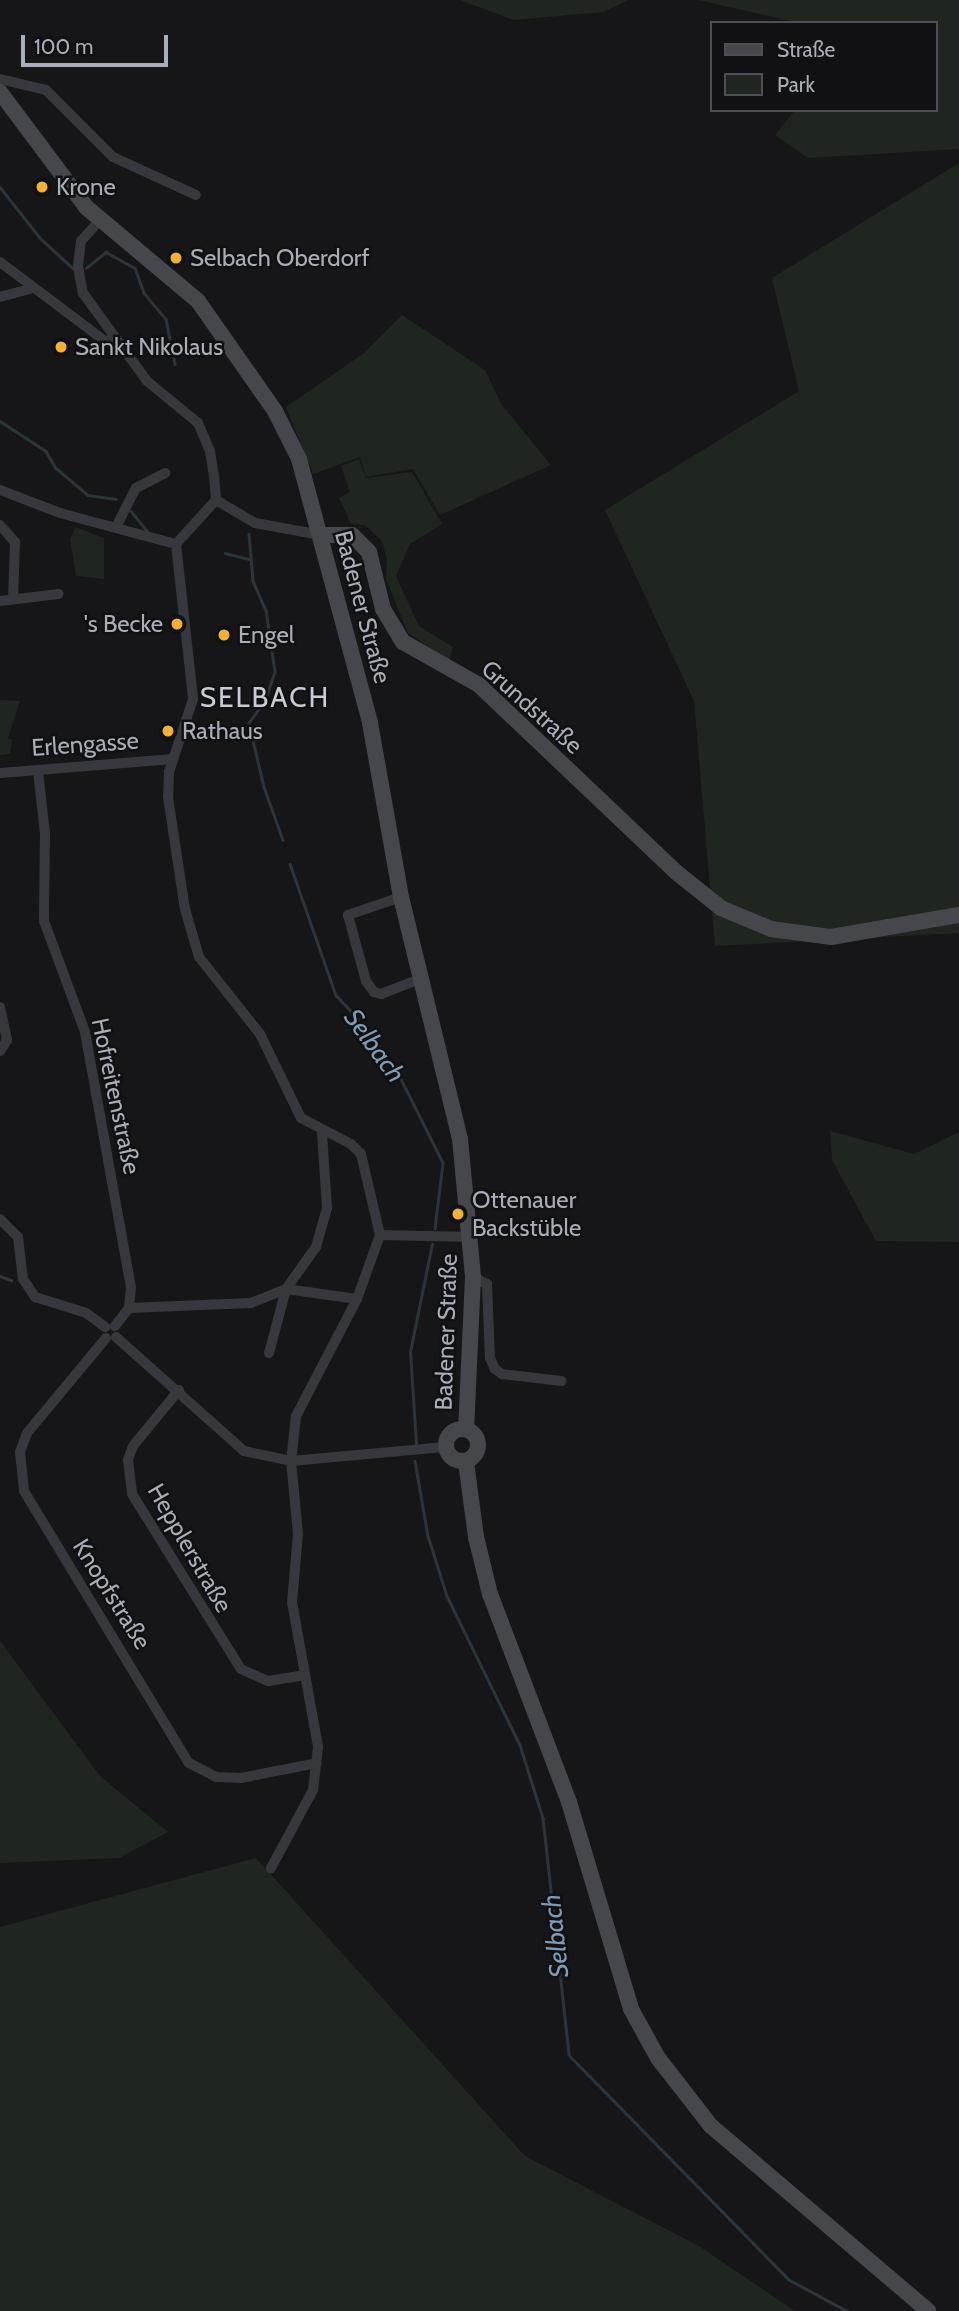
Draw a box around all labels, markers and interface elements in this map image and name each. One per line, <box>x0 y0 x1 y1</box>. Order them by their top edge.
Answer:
scale bar <box>24 21 172 65</box>
legend <box>710 21 938 112</box>
text: 100 m <box>34 34 93 59</box>
text: Straße <box>777 37 835 62</box>
text: Park <box>777 72 815 97</box>
place label: Krone <box>56 173 116 201</box>
marker: Krone <box>34 179 50 195</box>
place label: Selbach Oberdorf <box>190 244 369 272</box>
marker: Selbach Oberdorf <box>168 250 184 266</box>
place label: Sankt Nikolaus <box>75 333 223 361</box>
marker: Sankt Nikolaus <box>53 339 69 355</box>
street label: Badener Straße <box>329 528 397 686</box>
place label: 's Becke <box>84 610 163 638</box>
marker: 's Becke <box>169 616 185 632</box>
place label: Engel <box>238 621 294 649</box>
marker: Engel <box>216 627 232 643</box>
street label: Grundstraße <box>476 654 588 760</box>
district label: SELBACH <box>201 680 329 714</box>
place label: Rathaus <box>182 717 263 745</box>
marker: Rathaus <box>160 723 176 739</box>
street label: Erlengasse <box>30 726 140 762</box>
water label: Selbach <box>337 1003 411 1089</box>
street label: Hofreitenstraße <box>85 1015 147 1177</box>
place label: Ottenauer Backstüble <box>472 1186 581 1242</box>
marker: Ottenauer Backstüble <box>450 1206 466 1222</box>
street label: Badener Straße <box>429 1253 463 1411</box>
street label: Hepplerstraße <box>142 1478 238 1618</box>
street label: Knopfstraße <box>67 1534 157 1654</box>
water label: Selbach <box>536 1893 576 1979</box>

